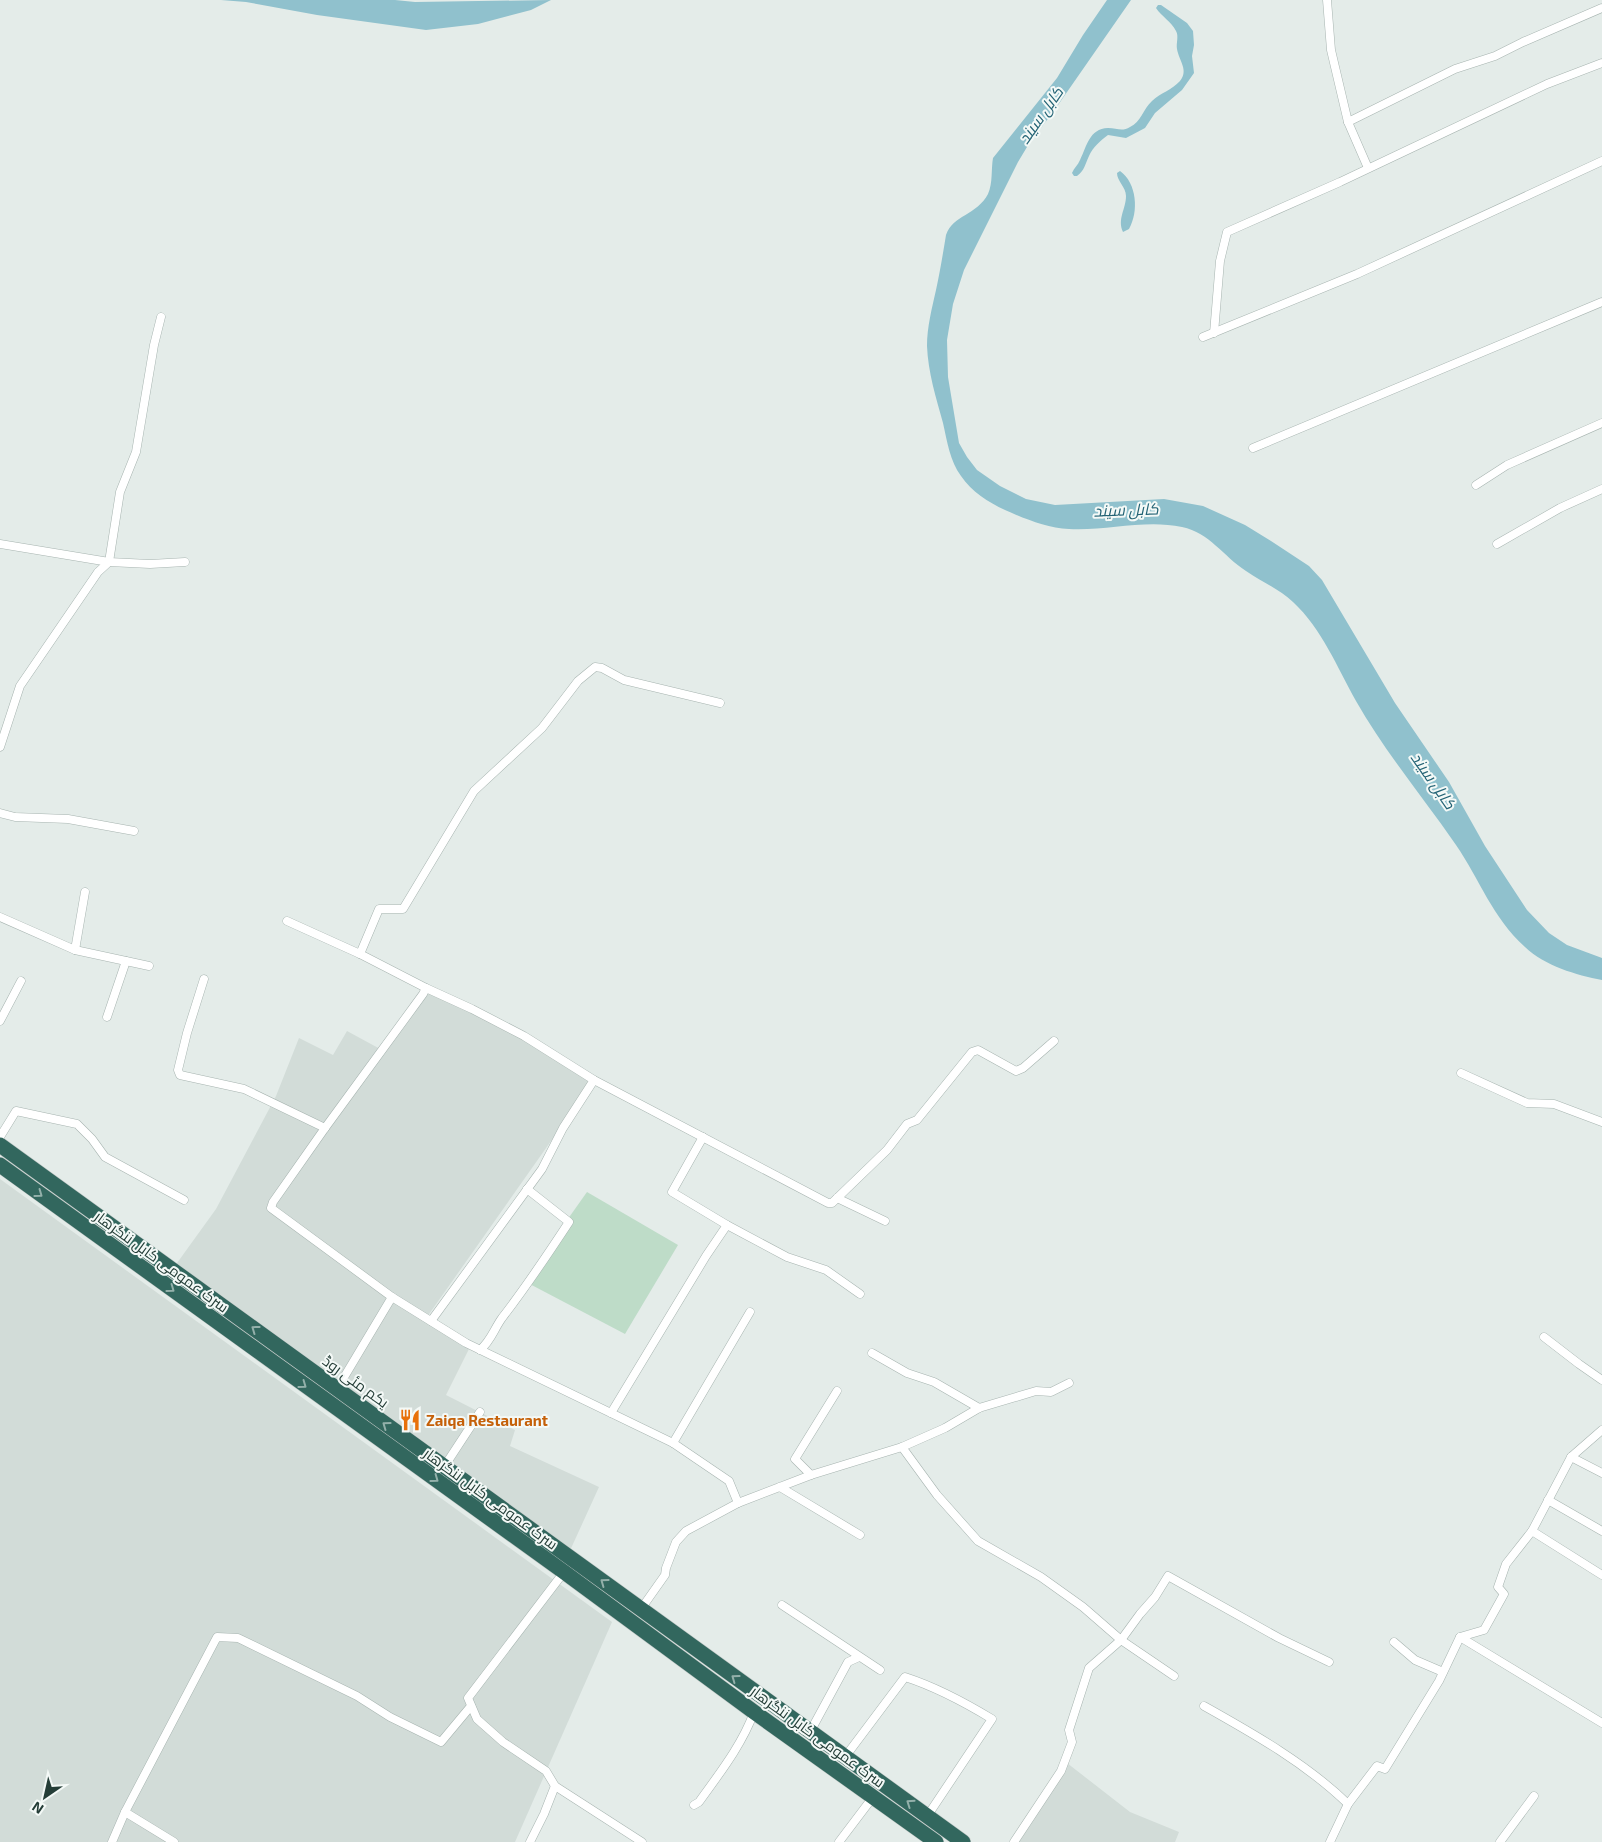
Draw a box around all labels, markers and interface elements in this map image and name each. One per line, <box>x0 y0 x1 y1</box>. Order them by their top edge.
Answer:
water label: کابل سيند <box>1014 83 1067 148</box>
water label: کابل سيند <box>1093 498 1159 521</box>
water label: کابل سيند <box>1407 748 1460 813</box>
one-way arrow <box>34 1188 43 1197</box>
street label: سرک عمومی کابل ننگرهار <box>90 1206 232 1317</box>
one-way arrow <box>165 1283 175 1292</box>
one-way arrow <box>251 1326 261 1335</box>
street label: یکم مئی روڈ <box>318 1351 392 1413</box>
one-way arrow <box>297 1378 306 1388</box>
restaurant icon: Zaiqa Restaurant <box>397 1407 423 1433</box>
place label: Zaiqa Restaurant <box>426 1411 548 1429</box>
one-way arrow <box>383 1422 392 1430</box>
street label: سرک عمومی کابل ننگرهار <box>419 1443 561 1554</box>
one-way arrow <box>429 1473 438 1482</box>
one-way arrow <box>601 1579 610 1587</box>
one-way arrow <box>731 1675 741 1684</box>
street label: سرک عمومی کابل ننگرهار <box>746 1681 888 1792</box>
north arrow <box>20 1772 70 1822</box>
text: N <box>29 1798 46 1818</box>
one-way arrow <box>906 1800 916 1809</box>

